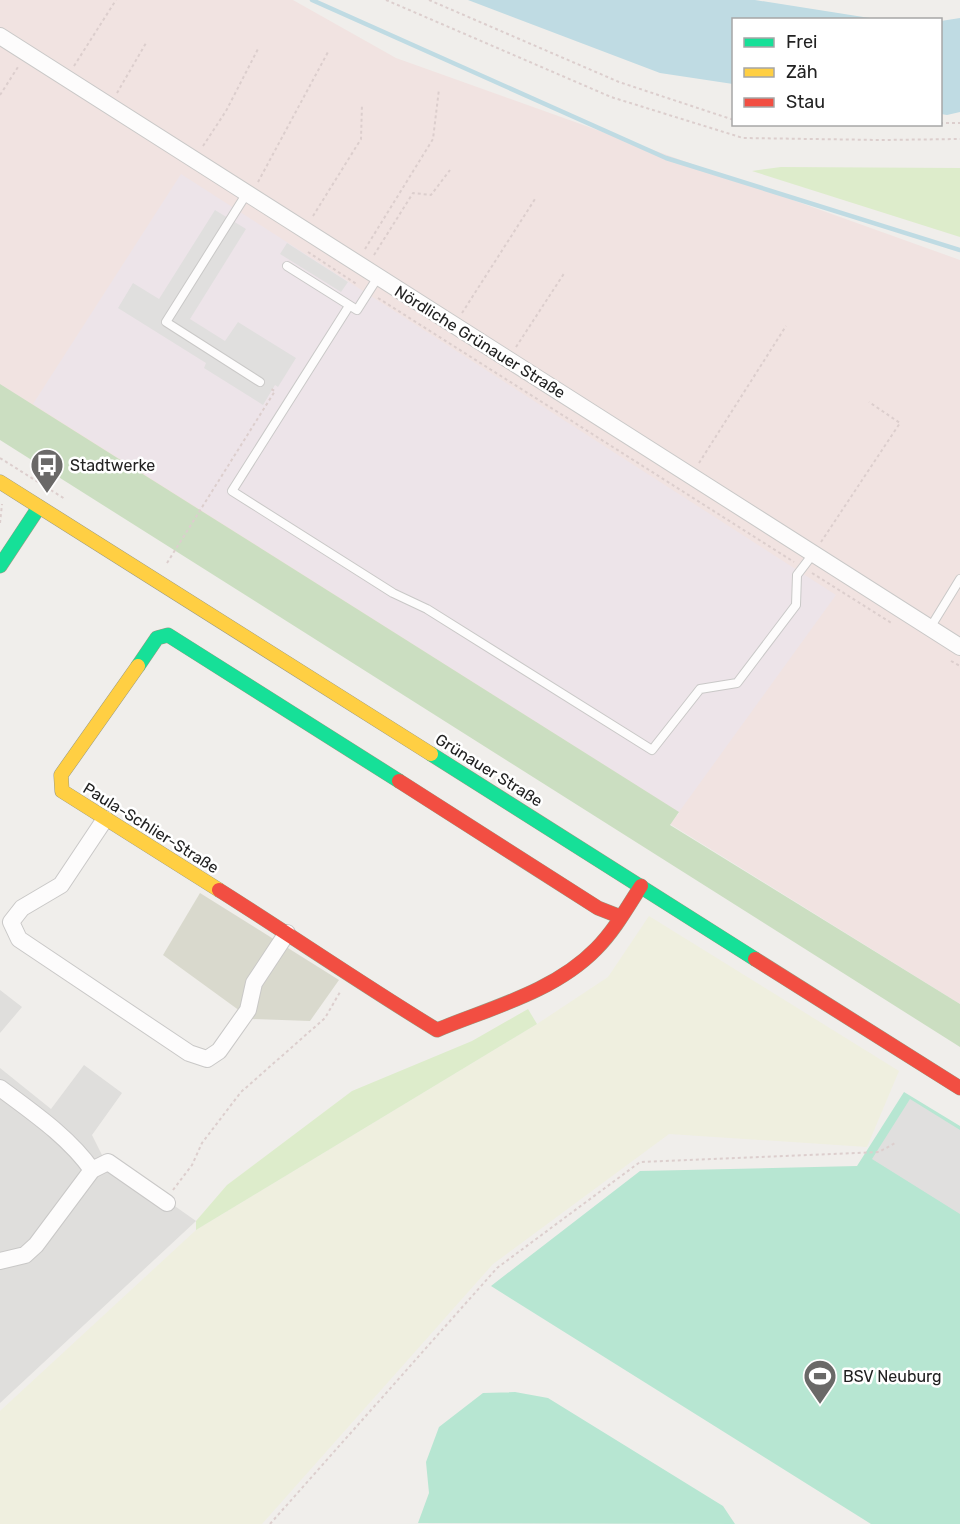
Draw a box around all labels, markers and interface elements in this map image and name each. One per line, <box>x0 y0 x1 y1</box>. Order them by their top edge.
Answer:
legend <box>732 18 942 126</box>
text: Frei <box>786 31 817 53</box>
text: Zäh <box>786 61 818 83</box>
text: Stau <box>786 91 825 113</box>
street label: Nördliche Grünauer Straße <box>391 282 569 402</box>
bus stop icon: Stadtwerke <box>29 447 65 494</box>
place label: Stadtwerke <box>70 456 155 475</box>
street label: Grünauer Straße <box>432 729 546 811</box>
street label: Paula-Schlier-Straße <box>80 779 222 877</box>
sports icon: BSV Neuburg <box>802 1358 838 1405</box>
place label: BSV Neuburg <box>843 1367 942 1386</box>

